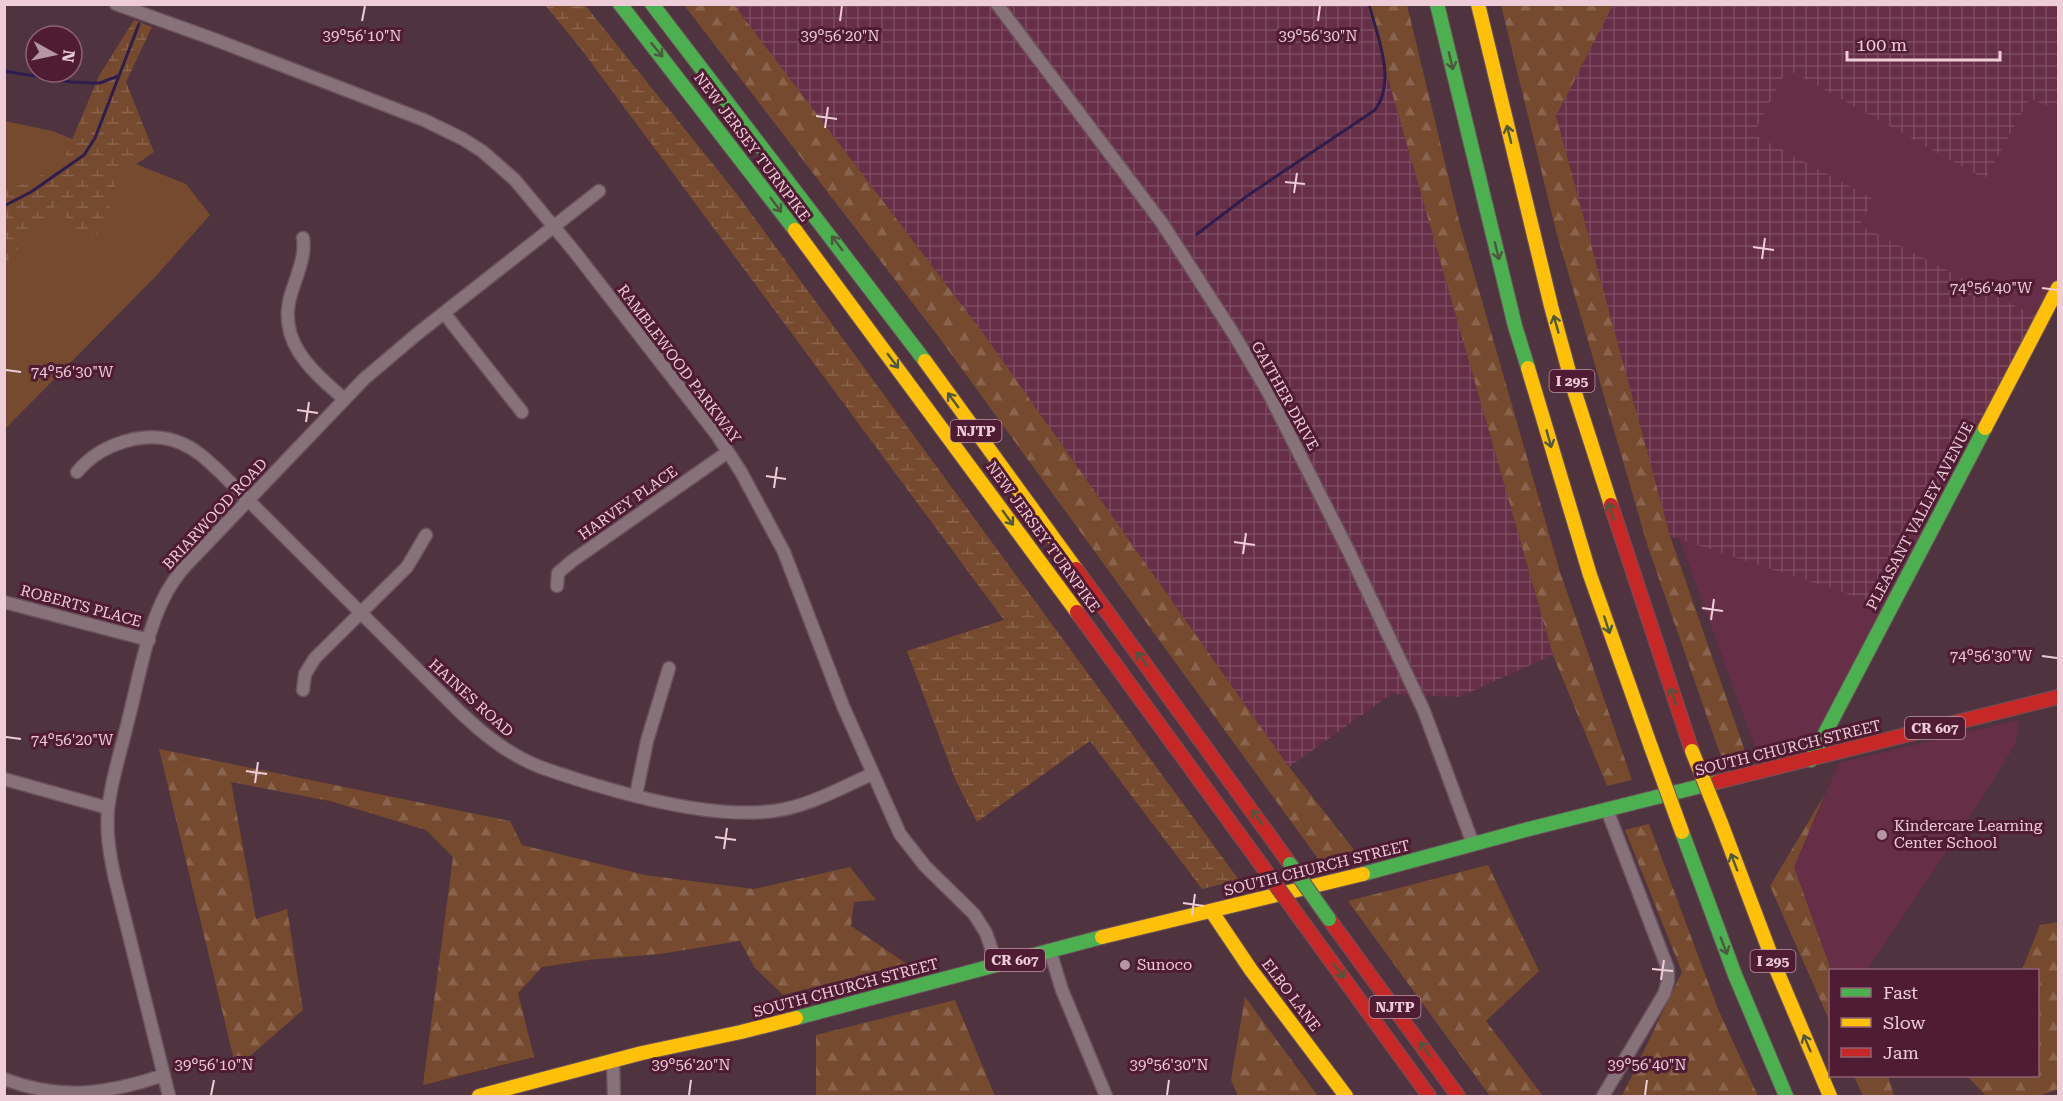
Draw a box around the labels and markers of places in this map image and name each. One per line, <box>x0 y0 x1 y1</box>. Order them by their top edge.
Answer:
place label: Kindercare Learning Center School <box>1894 817 2043 852</box>
marker: Kindercare Learning Center School <box>1875 828 1889 842</box>
place label: Sunoco <box>1137 956 1192 974</box>
marker: Sunoco <box>1118 958 1132 972</box>

